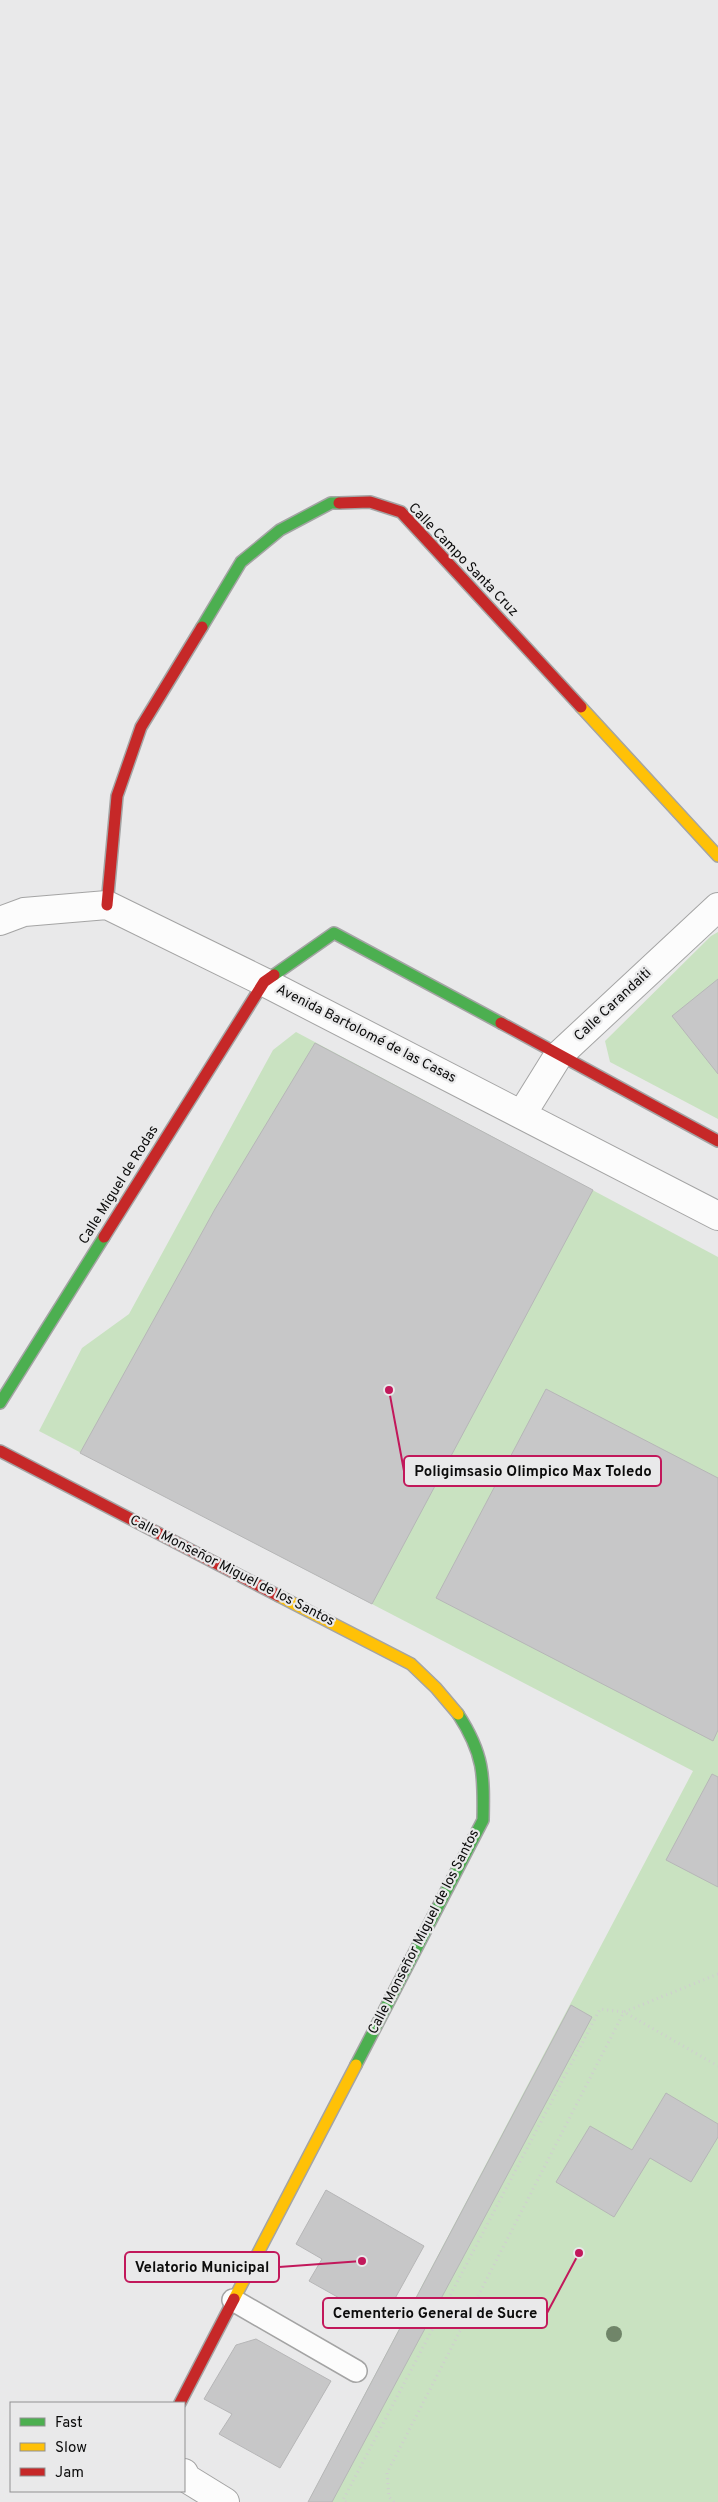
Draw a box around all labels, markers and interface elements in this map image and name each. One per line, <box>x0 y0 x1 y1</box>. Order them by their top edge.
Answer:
street label: Calle Campo Santa Cruz <box>404 500 522 620</box>
street label: Calle Carandaiti <box>571 965 655 1045</box>
street label: Avenida Bartolomé de las Casas <box>273 981 459 1087</box>
street label: Calle Miguel de Rodas <box>75 1122 163 1248</box>
callout: Poligimsasio Olimpico Max Toledo <box>404 1456 661 1486</box>
text: Poligimsasio Olimpico Max Toledo <box>414 1463 652 1482</box>
street label: Calle Monseñor Miguel de los Santos <box>127 1512 337 1630</box>
street label: Calle Monseñor Miguel de los Santos <box>365 1827 483 2037</box>
callout: Velatorio Municipal <box>125 2252 279 2282</box>
text: Velatorio Municipal <box>135 2259 269 2278</box>
callout: Cementerio General de Sucre <box>323 2298 547 2328</box>
text: Cementerio General de Sucre <box>333 2305 537 2324</box>
legend <box>10 2402 185 2492</box>
text: Fast <box>55 2414 83 2433</box>
text: Slow <box>55 2439 87 2458</box>
text: Jam <box>55 2464 84 2483</box>

